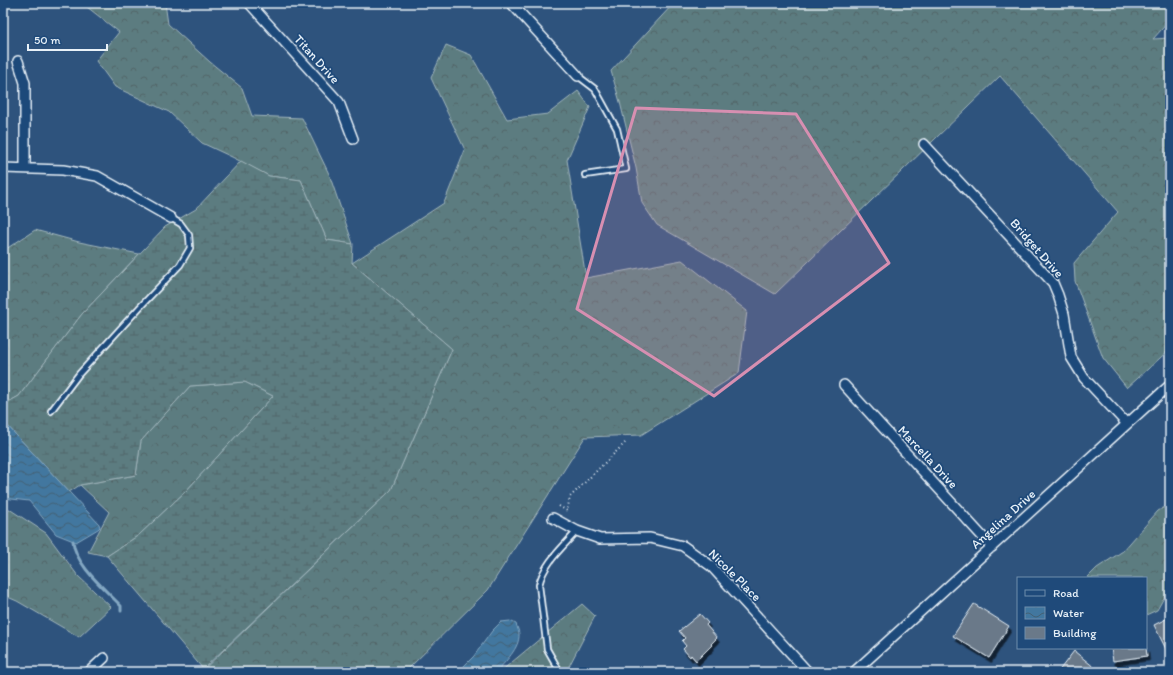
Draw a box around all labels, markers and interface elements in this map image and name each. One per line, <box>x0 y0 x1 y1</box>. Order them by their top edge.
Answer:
scale bar <box>28 26 107 52</box>
street label: Titan Drive <box>291 31 343 87</box>
text: 50 m <box>34 33 60 47</box>
street label: Bridget Drive <box>1007 215 1067 281</box>
street label: Marcella Drive <box>895 423 961 491</box>
street label: Angelina Drive <box>968 486 1038 552</box>
street label: Nicole Place <box>706 546 764 604</box>
legend <box>1017 577 1147 649</box>
text: Road <box>1053 586 1079 600</box>
text: Water <box>1053 606 1084 620</box>
text: Building <box>1053 626 1097 640</box>

